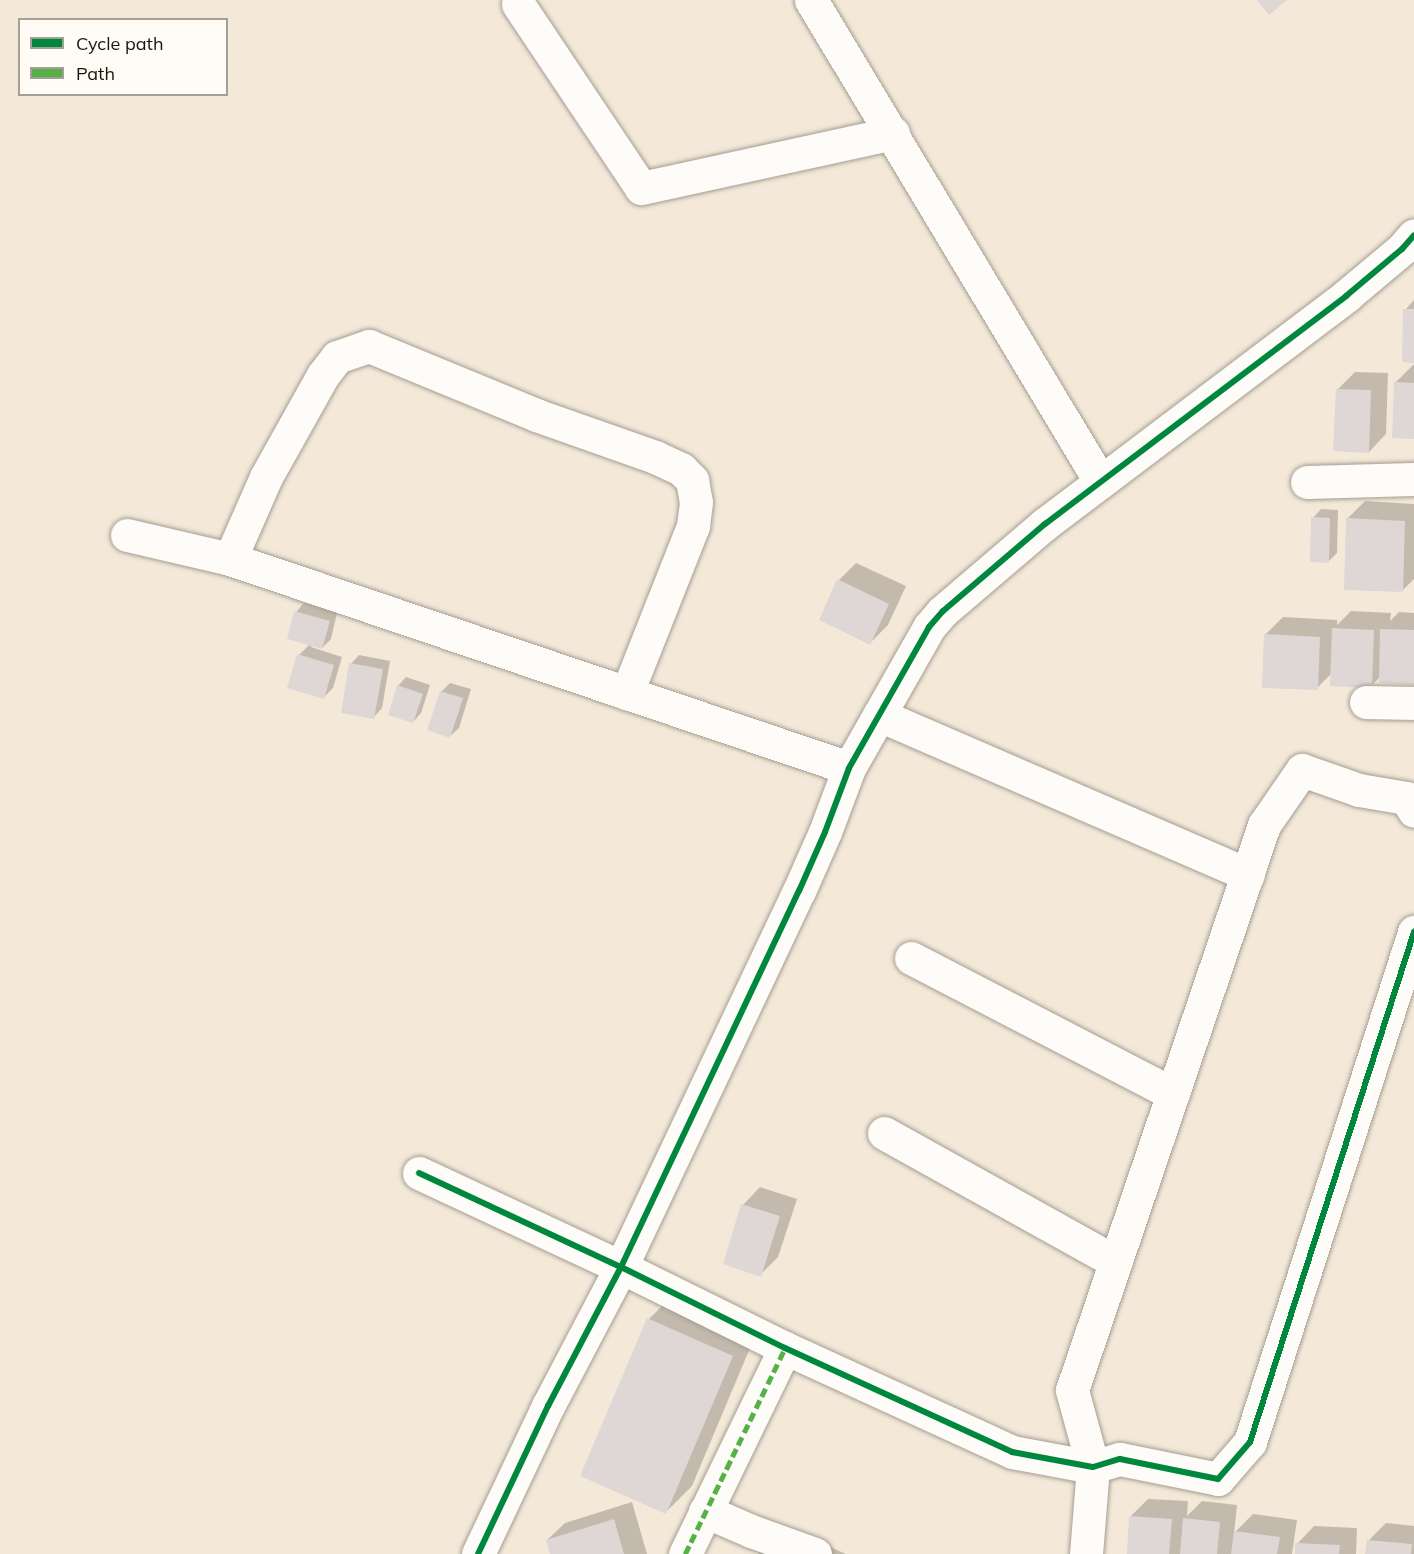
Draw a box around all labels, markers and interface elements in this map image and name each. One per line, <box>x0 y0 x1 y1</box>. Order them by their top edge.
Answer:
legend <box>18 18 228 96</box>
text: Cycle path <box>76 32 163 55</box>
text: Path <box>76 62 115 85</box>

